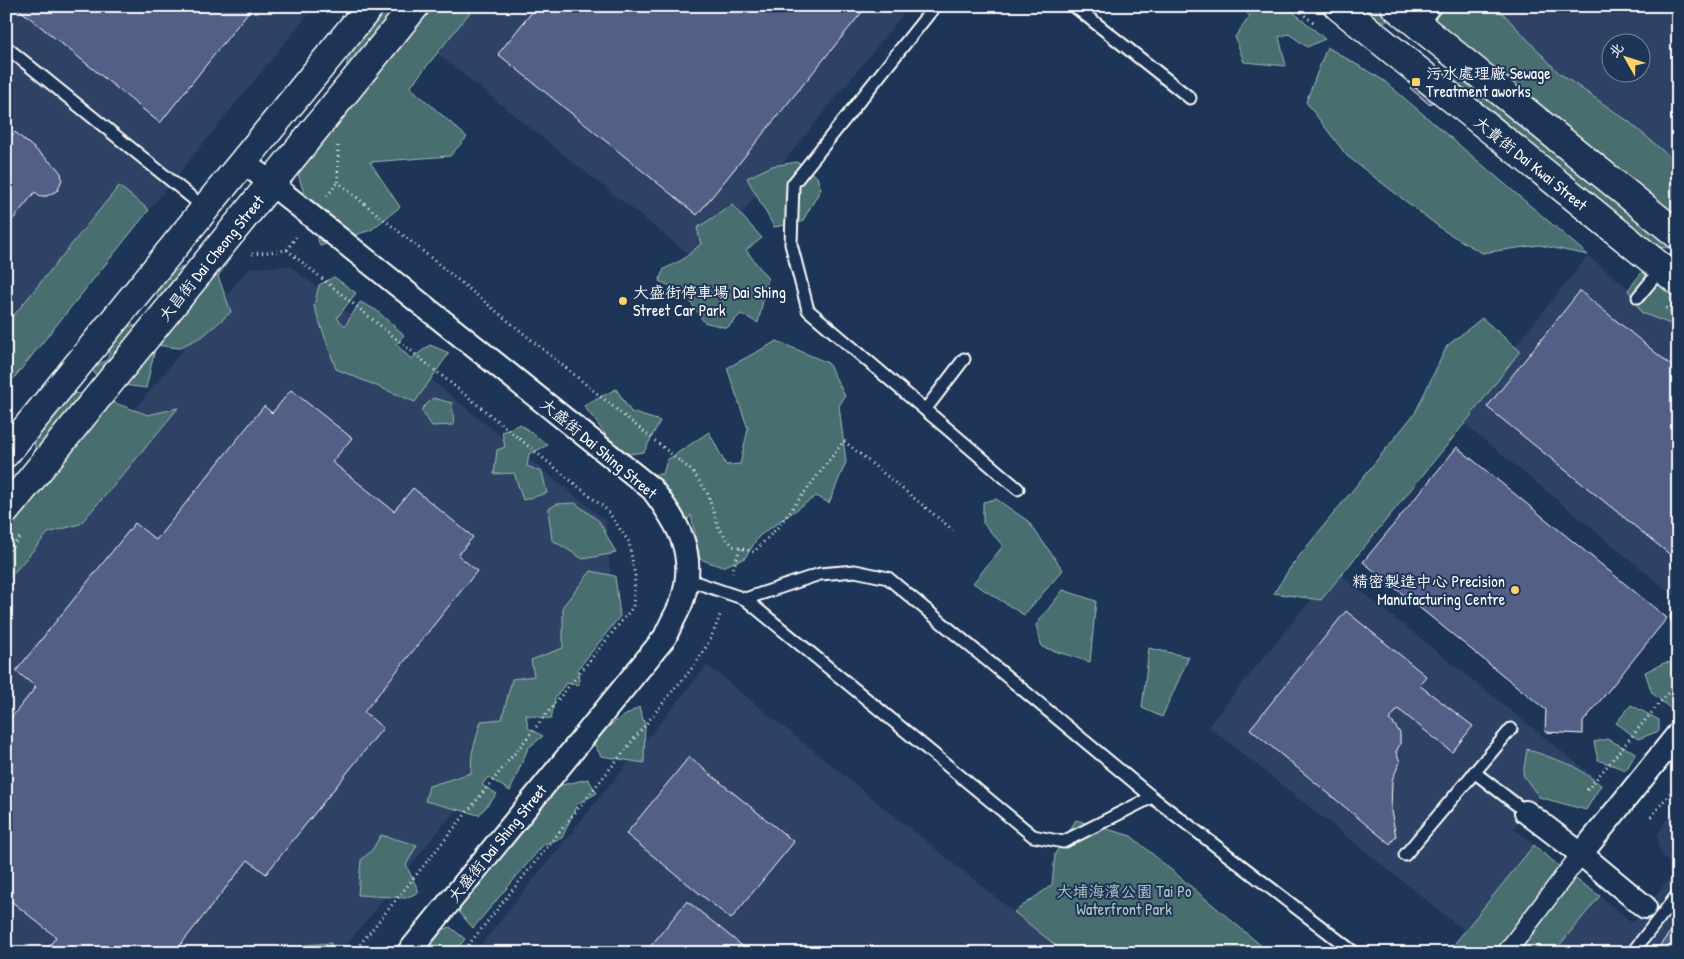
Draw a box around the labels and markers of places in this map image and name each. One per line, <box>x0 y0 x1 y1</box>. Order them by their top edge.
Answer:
place label: 污水處理廠 Sewage Treatment aworks <box>1426 62 1551 102</box>
marker: 污水處理廠 Sewage Treatment aworks <box>1410 76 1422 88</box>
place label: 大盛街停車場 Dai Shing Street Car Park <box>633 281 786 321</box>
marker: 大盛街停車場 Dai Shing Street Car Park <box>617 295 629 307</box>
place label: 精密製造中心 Precision Manufacturing Centre <box>1352 570 1506 610</box>
marker: 精密製造中心 Precision Manufacturing Centre <box>1509 584 1521 596</box>

